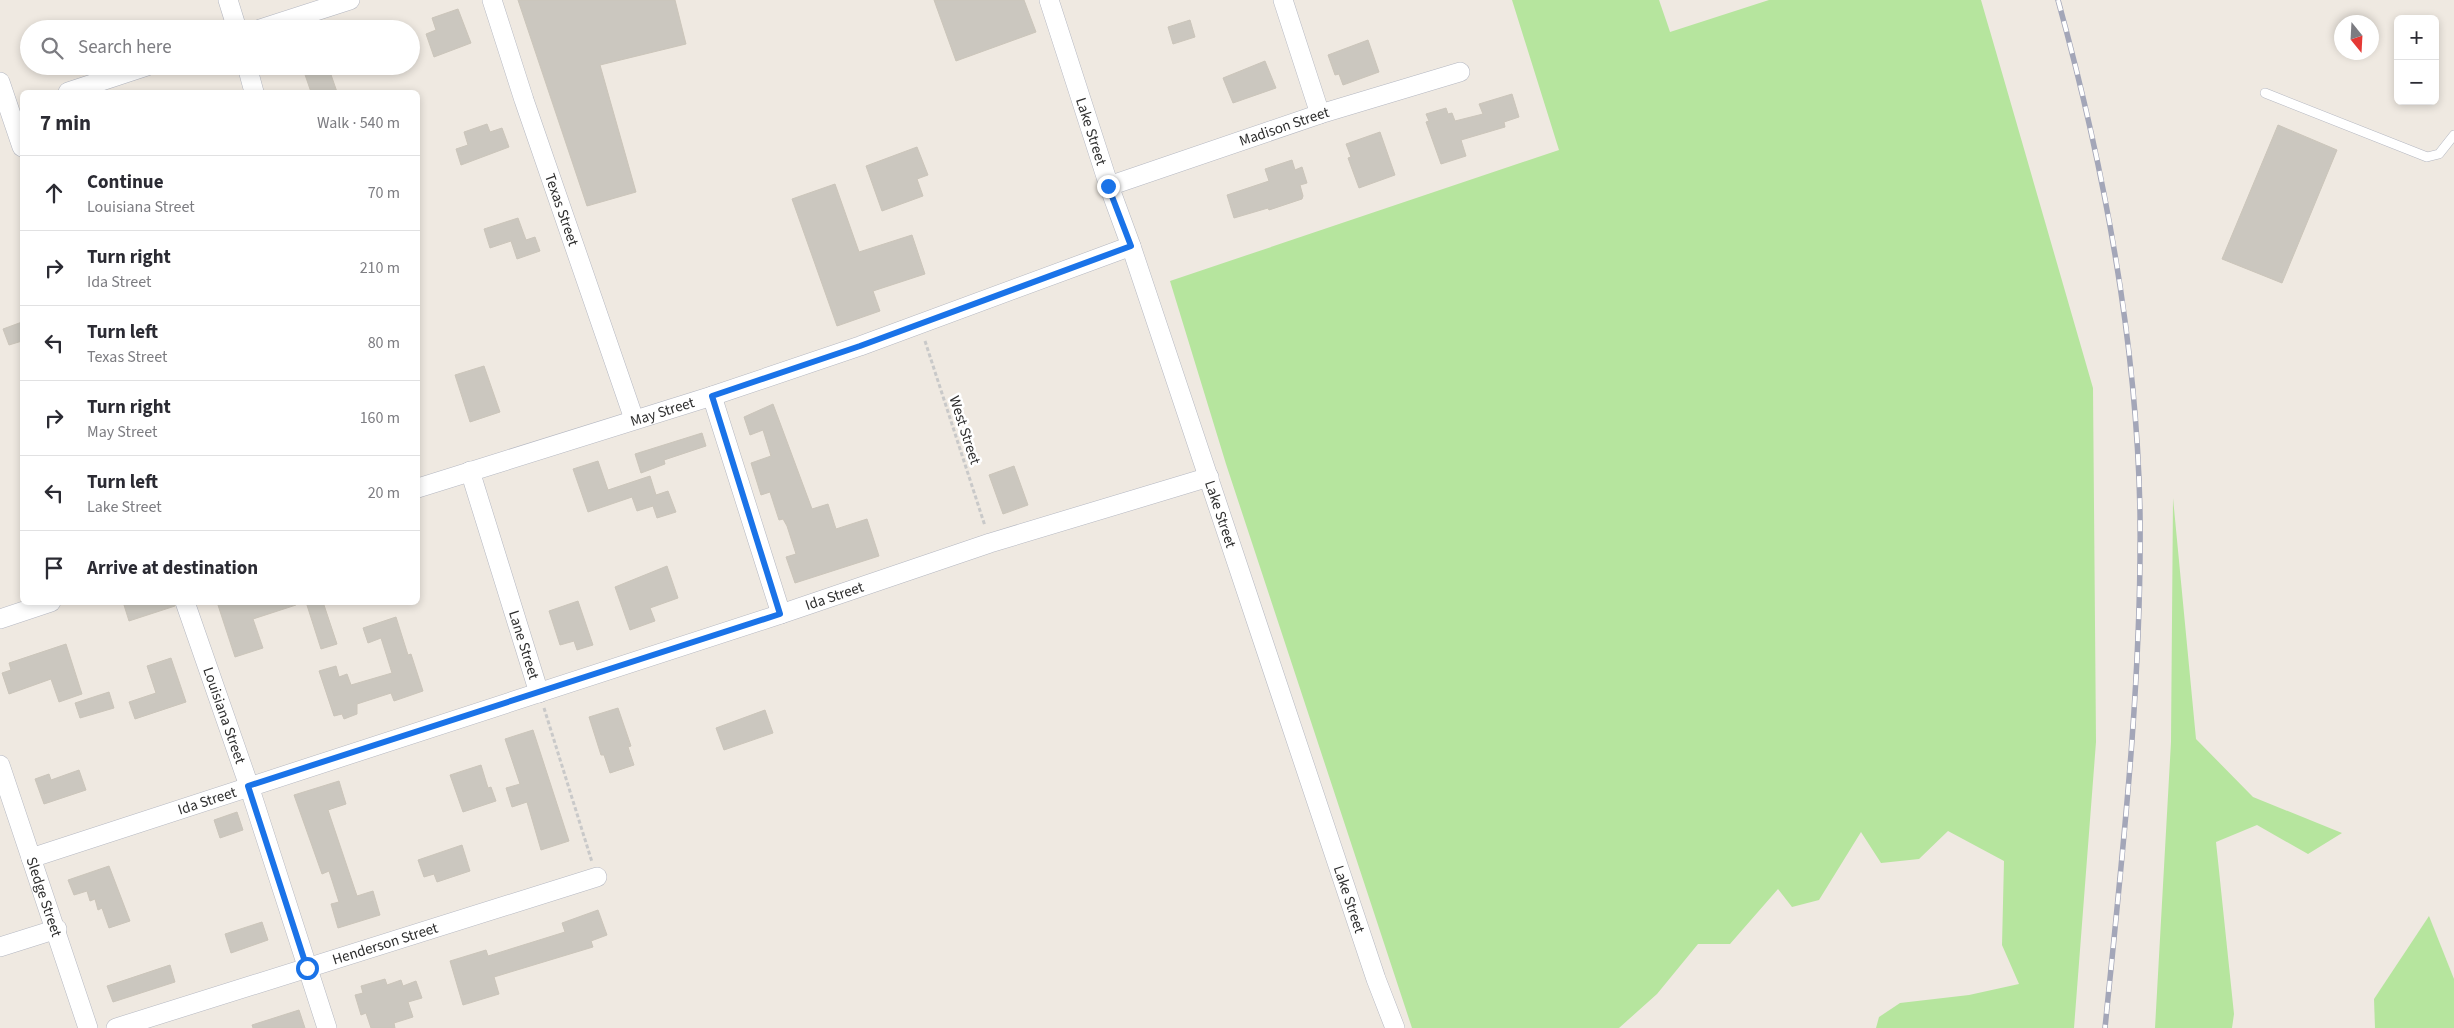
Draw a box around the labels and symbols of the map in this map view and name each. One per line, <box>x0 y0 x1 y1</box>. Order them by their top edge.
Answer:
north arrow <box>2334 15 2379 60</box>
street label: Lake Street <box>1070 95 1112 168</box>
street label: Madison Street <box>1236 102 1332 152</box>
street label: Texas Street <box>539 171 584 249</box>
route end <box>1097 175 1120 198</box>
street label: May Street <box>628 392 697 432</box>
street label: West Street <box>944 393 985 467</box>
street label: Lake Street <box>1199 478 1241 551</box>
street label: Ida Street <box>802 577 866 616</box>
street label: Lane Street <box>503 608 544 682</box>
street label: Louisiana Street <box>197 664 250 767</box>
street label: Ida Street <box>175 782 239 821</box>
street label: Sledge Street <box>20 854 67 940</box>
street label: Lake Street <box>1328 863 1370 936</box>
street label: Henderson Street <box>330 918 441 970</box>
route start <box>296 957 319 980</box>

